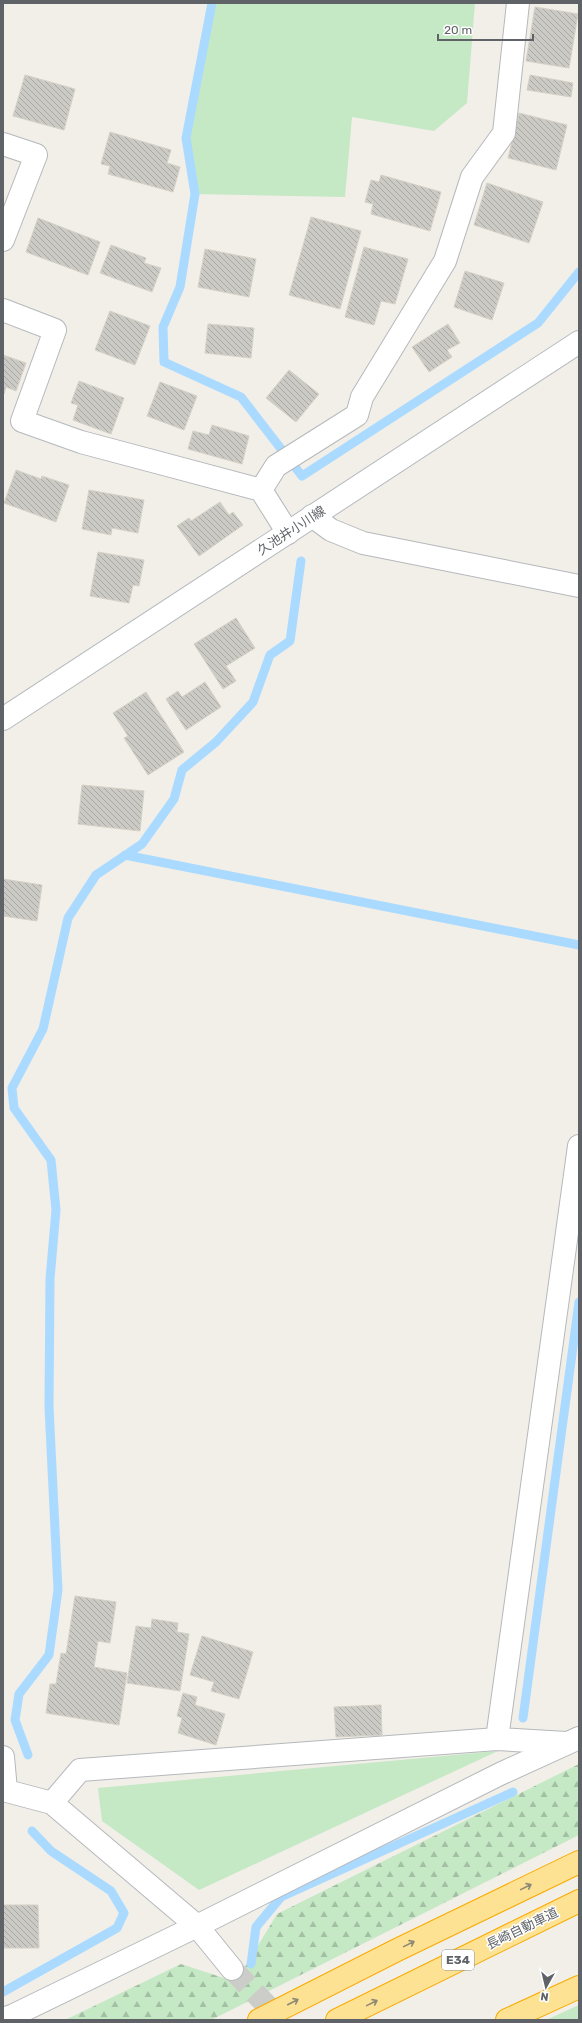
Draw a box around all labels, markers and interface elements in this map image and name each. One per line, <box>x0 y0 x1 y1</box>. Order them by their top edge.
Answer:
scale bar <box>438 16 533 42</box>
text: 20 m <box>444 23 472 37</box>
street label: 久池井小川線 <box>254 503 328 558</box>
one-way arrow <box>520 1883 532 1890</box>
street label: 長崎自動車道 <box>484 1905 561 1952</box>
one-way arrow <box>403 1940 415 1947</box>
road number: E34 <box>442 1950 474 1970</box>
north arrow <box>526 1967 566 2007</box>
text: N <box>540 1989 550 2003</box>
one-way arrow <box>287 1998 299 2006</box>
one-way arrow <box>366 1999 378 2006</box>

